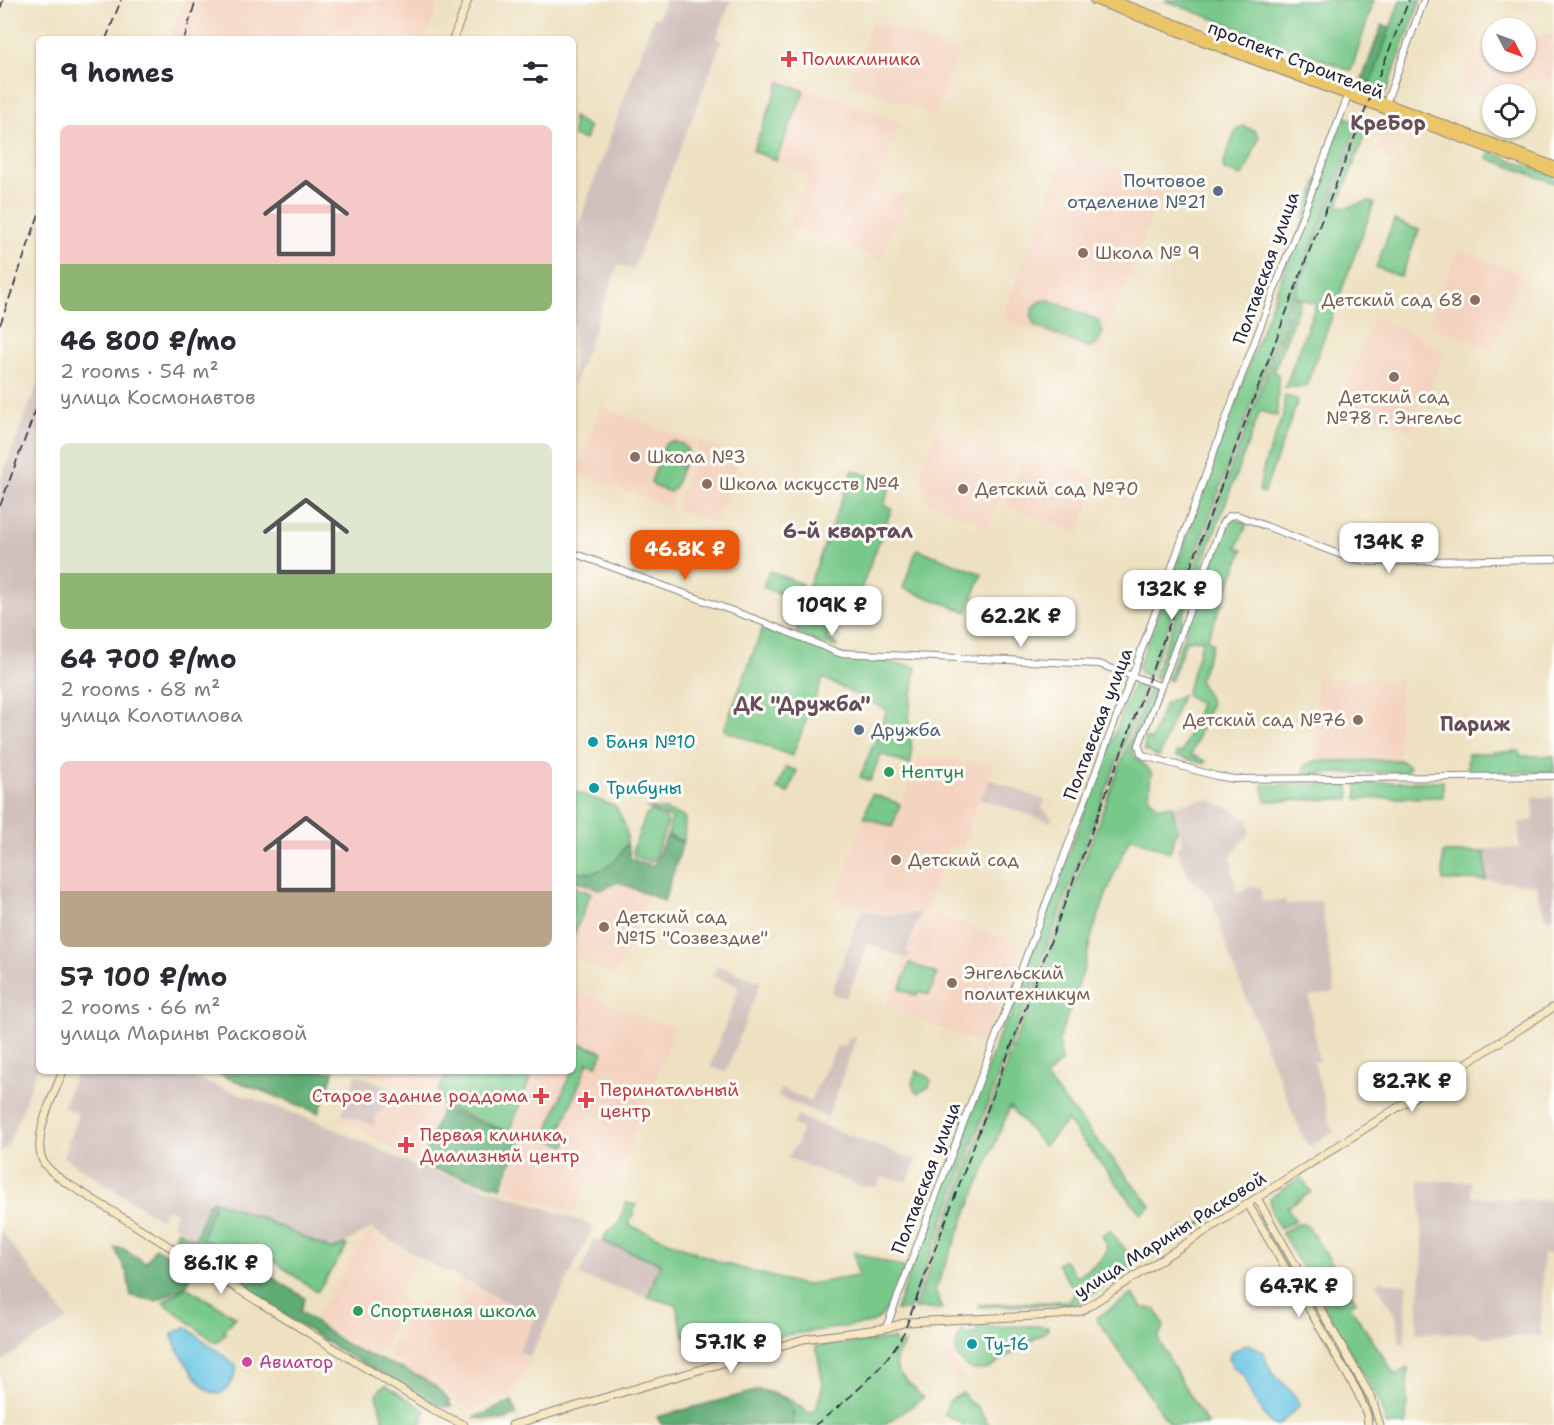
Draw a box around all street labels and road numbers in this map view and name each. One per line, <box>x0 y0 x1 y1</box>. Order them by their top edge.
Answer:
street label: проспект Строителей <box>1204 15 1388 105</box>
street label: Полтавская улица <box>1227 188 1305 348</box>
street label: Полтавская улица <box>1058 645 1138 803</box>
street label: Полтавская улица <box>886 1099 966 1257</box>
street label: улица Марины Расковой <box>1069 1166 1271 1304</box>

